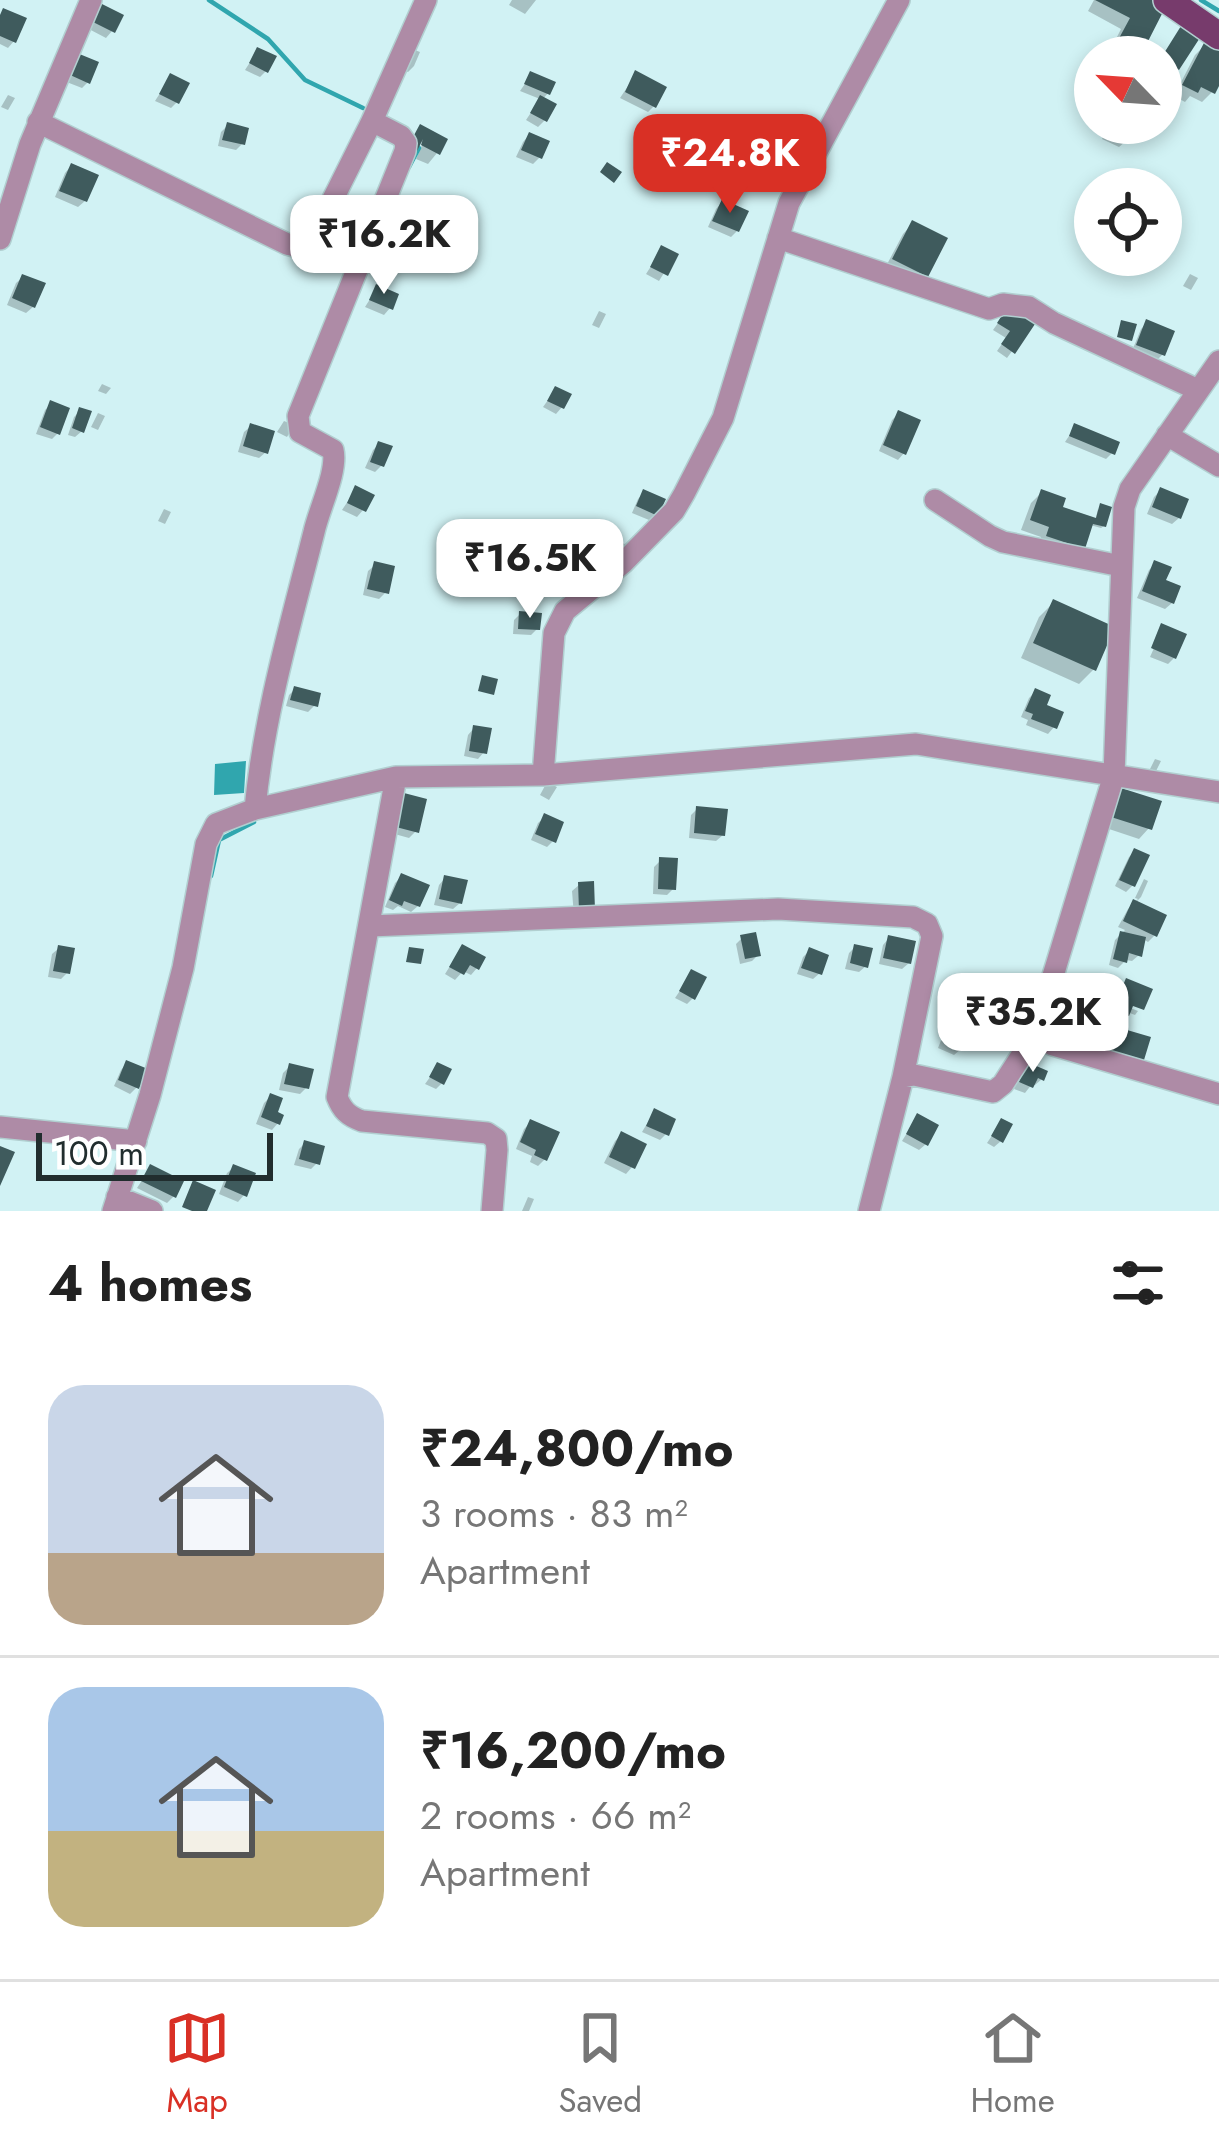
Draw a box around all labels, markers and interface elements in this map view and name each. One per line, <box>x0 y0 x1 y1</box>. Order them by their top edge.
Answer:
north arrow <box>1074 36 1182 144</box>
map controls <box>1074 36 1182 276</box>
pin: ₹24.8K <box>632 114 828 216</box>
text: ₹24.8K <box>660 124 800 181</box>
button: locate <box>1074 168 1182 276</box>
pin: ₹16.2K <box>286 195 482 297</box>
text: ₹16.2K <box>317 205 451 262</box>
pin: ₹16.5K <box>432 519 628 621</box>
text: ₹16.5K <box>463 529 597 586</box>
pin: ₹35.2K <box>935 973 1131 1075</box>
text: ₹35.2K <box>964 983 1102 1040</box>
scale bar <box>36 1127 273 1180</box>
text: 100 m <box>54 1130 144 1177</box>
text: 4 homes <box>48 1246 252 1320</box>
icon: filters <box>1105 1250 1171 1316</box>
text: ₹24,800/mo <box>420 1411 734 1485</box>
icon: home <box>144 1433 288 1577</box>
text: 3 rooms · 83 m² <box>420 1485 688 1542</box>
text: Apartment <box>420 1542 590 1599</box>
text: ₹16,200/mo <box>420 1713 726 1787</box>
icon: home <box>144 1735 288 1879</box>
text: 2 rooms · 66 m² <box>420 1787 691 1844</box>
text: Apartment <box>420 1844 590 1901</box>
tab: Map <box>164 2005 230 2124</box>
tab: Saved <box>558 2005 642 2124</box>
tab: Home <box>970 2005 1055 2124</box>

